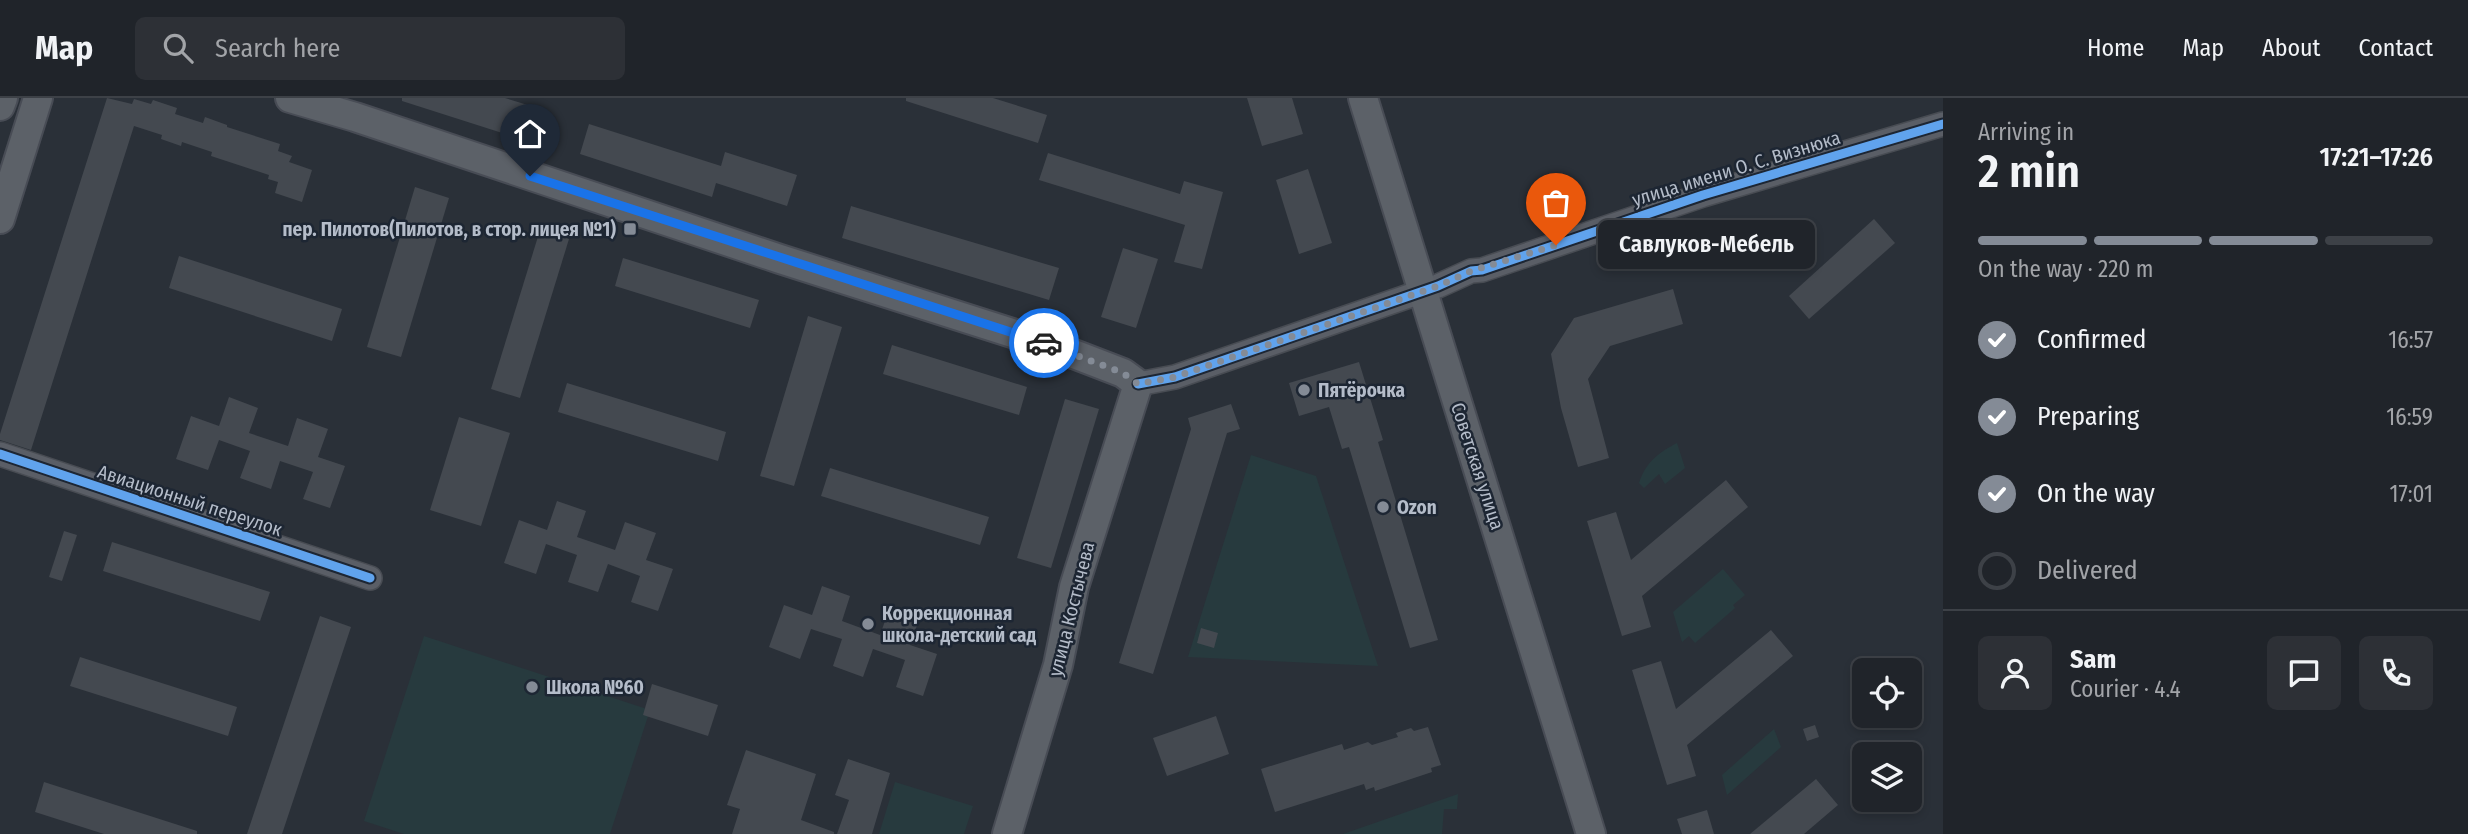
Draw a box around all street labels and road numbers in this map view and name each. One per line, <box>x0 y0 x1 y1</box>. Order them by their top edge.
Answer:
street label: улица имени О. С. Визнюка <box>1629 126 1843 211</box>
street label: Советская улица <box>1446 400 1509 533</box>
street label: Авиационный переулок <box>95 460 285 541</box>
street label: улица Костычева <box>1044 539 1099 679</box>

